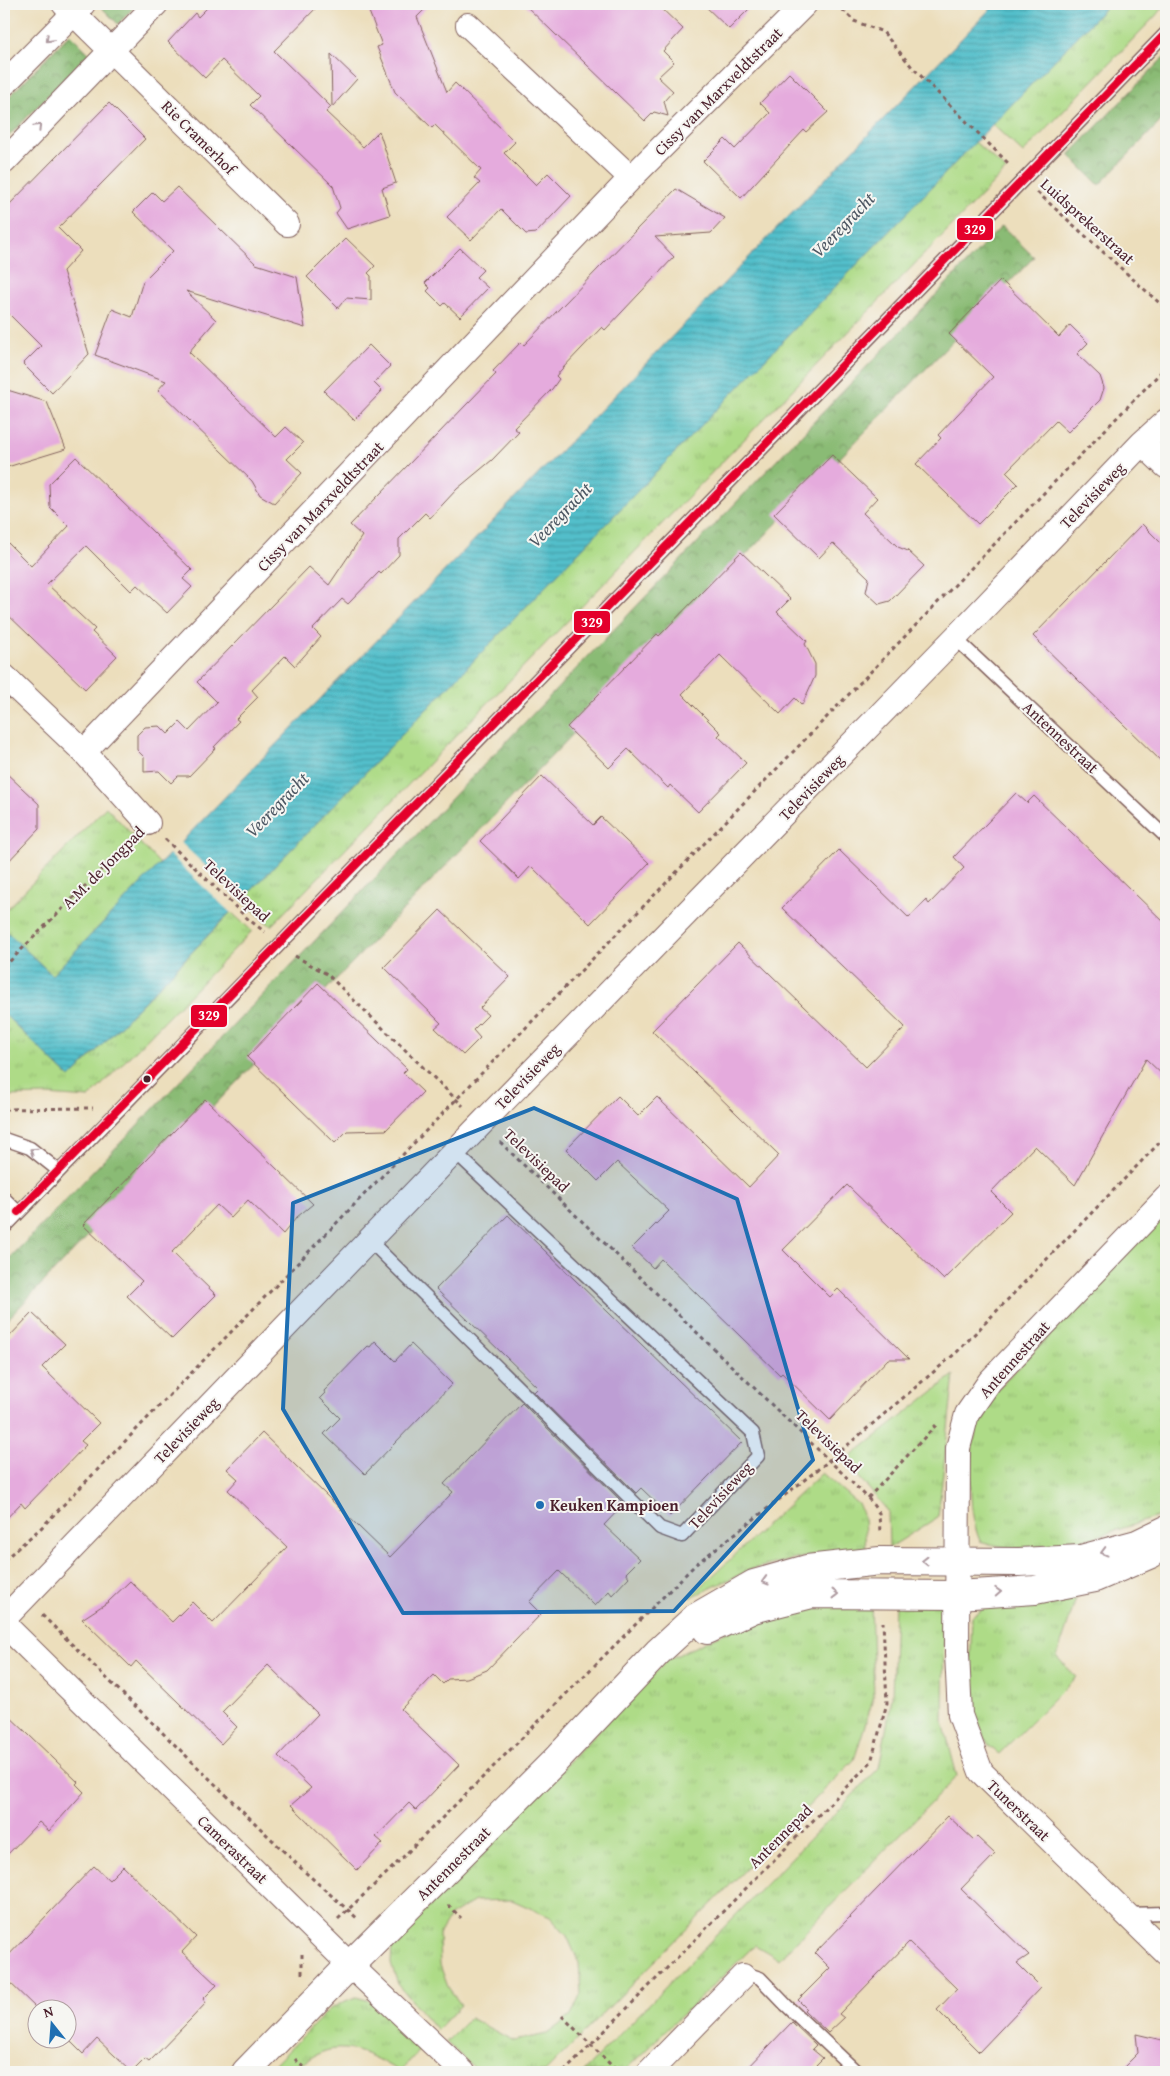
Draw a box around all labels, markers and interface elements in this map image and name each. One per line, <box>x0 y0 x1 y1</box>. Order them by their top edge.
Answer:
street label: Cissy van Marxveldtstraat <box>648 21 788 161</box>
one-way arrow <box>46 33 55 42</box>
street label: Rie Cramerhof <box>156 94 243 181</box>
one-way arrow <box>32 124 41 133</box>
street label: Luidsprekerstraat <box>1036 172 1141 270</box>
water label: Veeregracht <box>804 185 881 264</box>
line badge: 329 <box>956 217 994 241</box>
text: 329 <box>964 219 986 239</box>
street label: Cissy van Marxveldtstraat <box>251 435 389 577</box>
street label: Televisieweg <box>1054 456 1130 534</box>
water label: Veeregracht <box>521 475 598 554</box>
line badge: 329 <box>573 610 611 634</box>
text: 329 <box>581 612 603 632</box>
street label: Antennestraat <box>1018 695 1105 779</box>
street label: Televisieweg <box>773 748 849 826</box>
water label: Veeregracht <box>238 765 315 844</box>
street label: A.M. de Jongpad <box>56 820 150 914</box>
street label: Televisiepad <box>198 853 276 928</box>
line badge: 329 <box>190 1004 228 1028</box>
text: 329 <box>198 1005 220 1025</box>
street label: Televisieweg <box>489 1037 565 1115</box>
unlabelled marker <box>142 1074 152 1084</box>
street label: Televisiepad <box>499 1122 576 1198</box>
one-way arrow <box>29 1148 38 1158</box>
street label: Antennestraat <box>973 1315 1055 1403</box>
street label: Televisieweg <box>148 1391 224 1469</box>
street label: Televisiepad <box>791 1403 868 1479</box>
street label: Televisieweg <box>682 1456 758 1534</box>
place label: Keuken Kampioen <box>550 1493 679 1517</box>
marker: Keuken Kampioen <box>534 1499 546 1511</box>
one-way arrow <box>1101 1547 1109 1557</box>
one-way arrow <box>921 1556 928 1566</box>
one-way arrow <box>761 1576 769 1586</box>
one-way arrow <box>994 1587 1002 1598</box>
one-way arrow <box>832 1589 839 1599</box>
street label: Tunerstraat <box>982 1774 1056 1847</box>
street label: Antennepad <box>743 1798 818 1873</box>
street label: Camerastraat <box>192 1809 274 1889</box>
street label: Antennestraat <box>410 1820 496 1906</box>
north arrow <box>28 1998 78 2048</box>
text: N <box>41 2000 56 2022</box>

